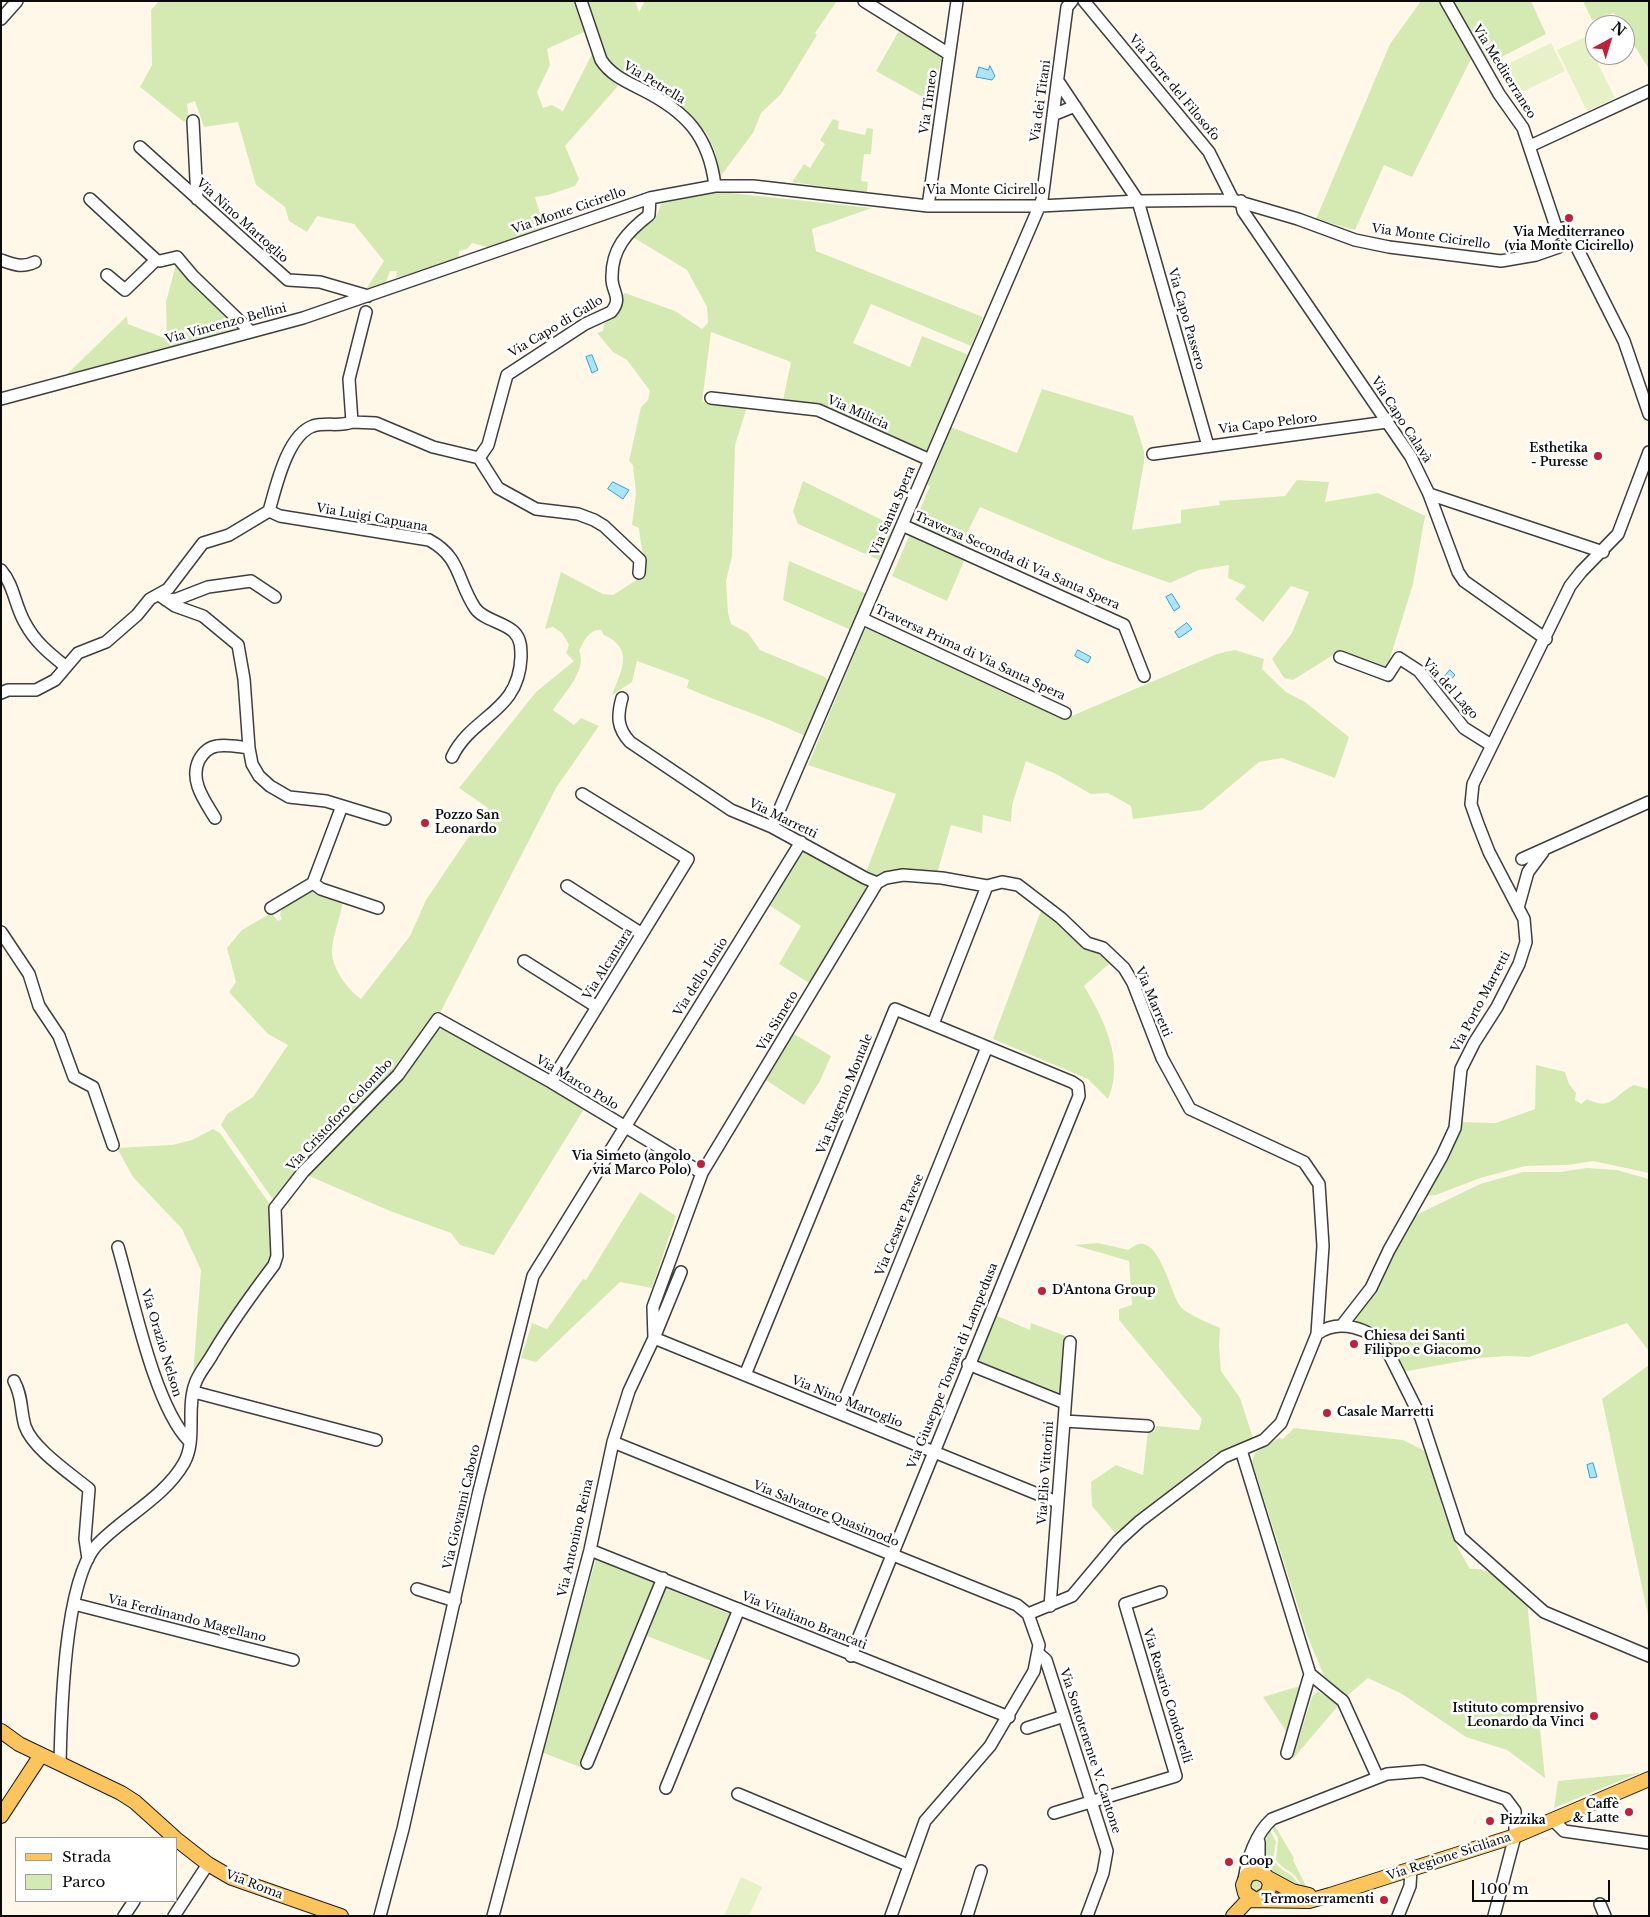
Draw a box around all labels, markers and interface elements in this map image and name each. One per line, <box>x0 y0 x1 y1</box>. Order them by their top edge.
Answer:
north arrow <box>1585 15 1635 65</box>
text: N <box>1608 18 1630 40</box>
street label: Via Mediterraneo <box>1469 22 1539 122</box>
street label: Via Torre del Filosofo <box>1126 32 1222 144</box>
street label: Via Petrella <box>620 59 688 107</box>
street label: Via dei Titani <box>1028 59 1054 143</box>
street label: Via Timeo <box>917 69 941 135</box>
street label: Via Nino Martoglio <box>193 176 291 266</box>
street label: Via Monte Cicirello <box>926 184 1046 198</box>
street label: Via Monte Cicirello <box>510 185 628 237</box>
marker: Via Mediterraneo (via Monte Cicirello) <box>1563 212 1575 224</box>
street label: Via Monte Cicirello <box>1371 222 1491 252</box>
place label: Via Mediterraneo (via Monte Cicirello) <box>1504 226 1634 254</box>
street label: Via Capo Passero <box>1165 266 1207 372</box>
street label: Via Capo di Gallo <box>506 293 606 361</box>
street label: Via Vincenzo Bellini <box>164 301 288 347</box>
street label: Via Capo Calavà <box>1368 374 1434 466</box>
street label: Via Milicia <box>825 393 891 433</box>
street label: Via Capo Peloro <box>1218 411 1318 437</box>
place label: Esthetika - Puresse <box>1529 442 1588 470</box>
marker: Esthetika - Puresse <box>1592 450 1604 462</box>
street label: Via Santa Spera <box>868 464 918 558</box>
street label: Via Luigi Capuana <box>315 501 429 535</box>
street label: Traversa Seconda di Via Santa Spera <box>912 509 1122 613</box>
street label: Traversa Prima di Via Santa Spera <box>872 602 1068 704</box>
street label: Via del Lago <box>1419 656 1481 722</box>
street label: Via Marretti <box>746 796 820 842</box>
place label: Pozzo San Leonardo <box>435 809 499 837</box>
marker: Pozzo San Leonardo <box>419 817 431 829</box>
street label: Via Alcantara <box>580 926 636 1002</box>
street label: Via dello Ionio <box>671 935 731 1019</box>
street label: Via Porto Marretti <box>1448 949 1514 1055</box>
street label: Via Marretti <box>1132 965 1174 1039</box>
street label: Via Simeto <box>754 988 802 1054</box>
street label: Via Eugenio Montale <box>814 1032 876 1156</box>
street label: Via Marco Polo <box>533 1053 621 1113</box>
street label: Via Cristoforo Colombo <box>284 1056 396 1174</box>
place label: Via Simeto (angolo via Marco Polo) <box>572 1150 691 1178</box>
marker: Via Simeto (angolo via Marco Polo) <box>695 1158 707 1170</box>
street label: Via Cesare Pavese <box>873 1172 927 1278</box>
street label: Via Giuseppe Tomasi di Lampedusa <box>905 1261 1001 1471</box>
place label: D'Antona Group <box>1052 1284 1156 1298</box>
marker: D'Antona Group <box>1036 1285 1048 1297</box>
street label: Via Orazio Nelson <box>138 1287 184 1399</box>
place label: Chiesa dei Santi Filippo e Giacomo <box>1364 1330 1481 1358</box>
marker: Chiesa dei Santi Filippo e Giacomo <box>1348 1338 1360 1350</box>
street label: Via Nino Martoglio <box>789 1373 905 1431</box>
place label: Casale Marretti <box>1337 1406 1434 1420</box>
marker: Casale Marretti <box>1321 1407 1333 1419</box>
street label: Via Elio Vittorini <box>1035 1421 1057 1525</box>
street label: Via Giovanni Caboto <box>441 1443 483 1571</box>
street label: Via Antonino Reina <box>555 1478 597 1598</box>
street label: Via Salvatore Quasimodo <box>751 1478 901 1550</box>
street label: Via Vitaliano Brancati <box>739 1589 869 1653</box>
street label: Via Ferdinando Magellano <box>106 1592 268 1646</box>
street label: Via Rosario Condorelli <box>1140 1627 1194 1765</box>
street label: Via Sottotenente V. Cantone <box>1056 1667 1124 1835</box>
place label: Istituto comprensivo Leonardo da Vinci <box>1453 1702 1584 1730</box>
marker: Istituto comprensivo Leonardo da Vinci <box>1588 1710 1600 1722</box>
place label: Caffè & Latte <box>1573 1798 1619 1826</box>
marker: Caffè & Latte <box>1623 1806 1635 1818</box>
place label: Pizzika <box>1500 1814 1546 1828</box>
marker: Pizzika <box>1484 1815 1496 1827</box>
street label: Via Regione Siciliana <box>1385 1830 1513 1884</box>
legend <box>15 1837 178 1902</box>
text: Strada <box>62 1847 111 1866</box>
place label: Coop <box>1239 1855 1273 1869</box>
marker: Coop <box>1223 1856 1235 1868</box>
street label: Via Roma <box>223 1867 285 1903</box>
scale bar <box>1475 1870 1612 1902</box>
text: Parco <box>62 1872 105 1891</box>
text: 100 m <box>1480 1879 1529 1898</box>
place label: Termoserramenti <box>1261 1893 1374 1907</box>
marker: Termoserramenti <box>1378 1894 1390 1906</box>

